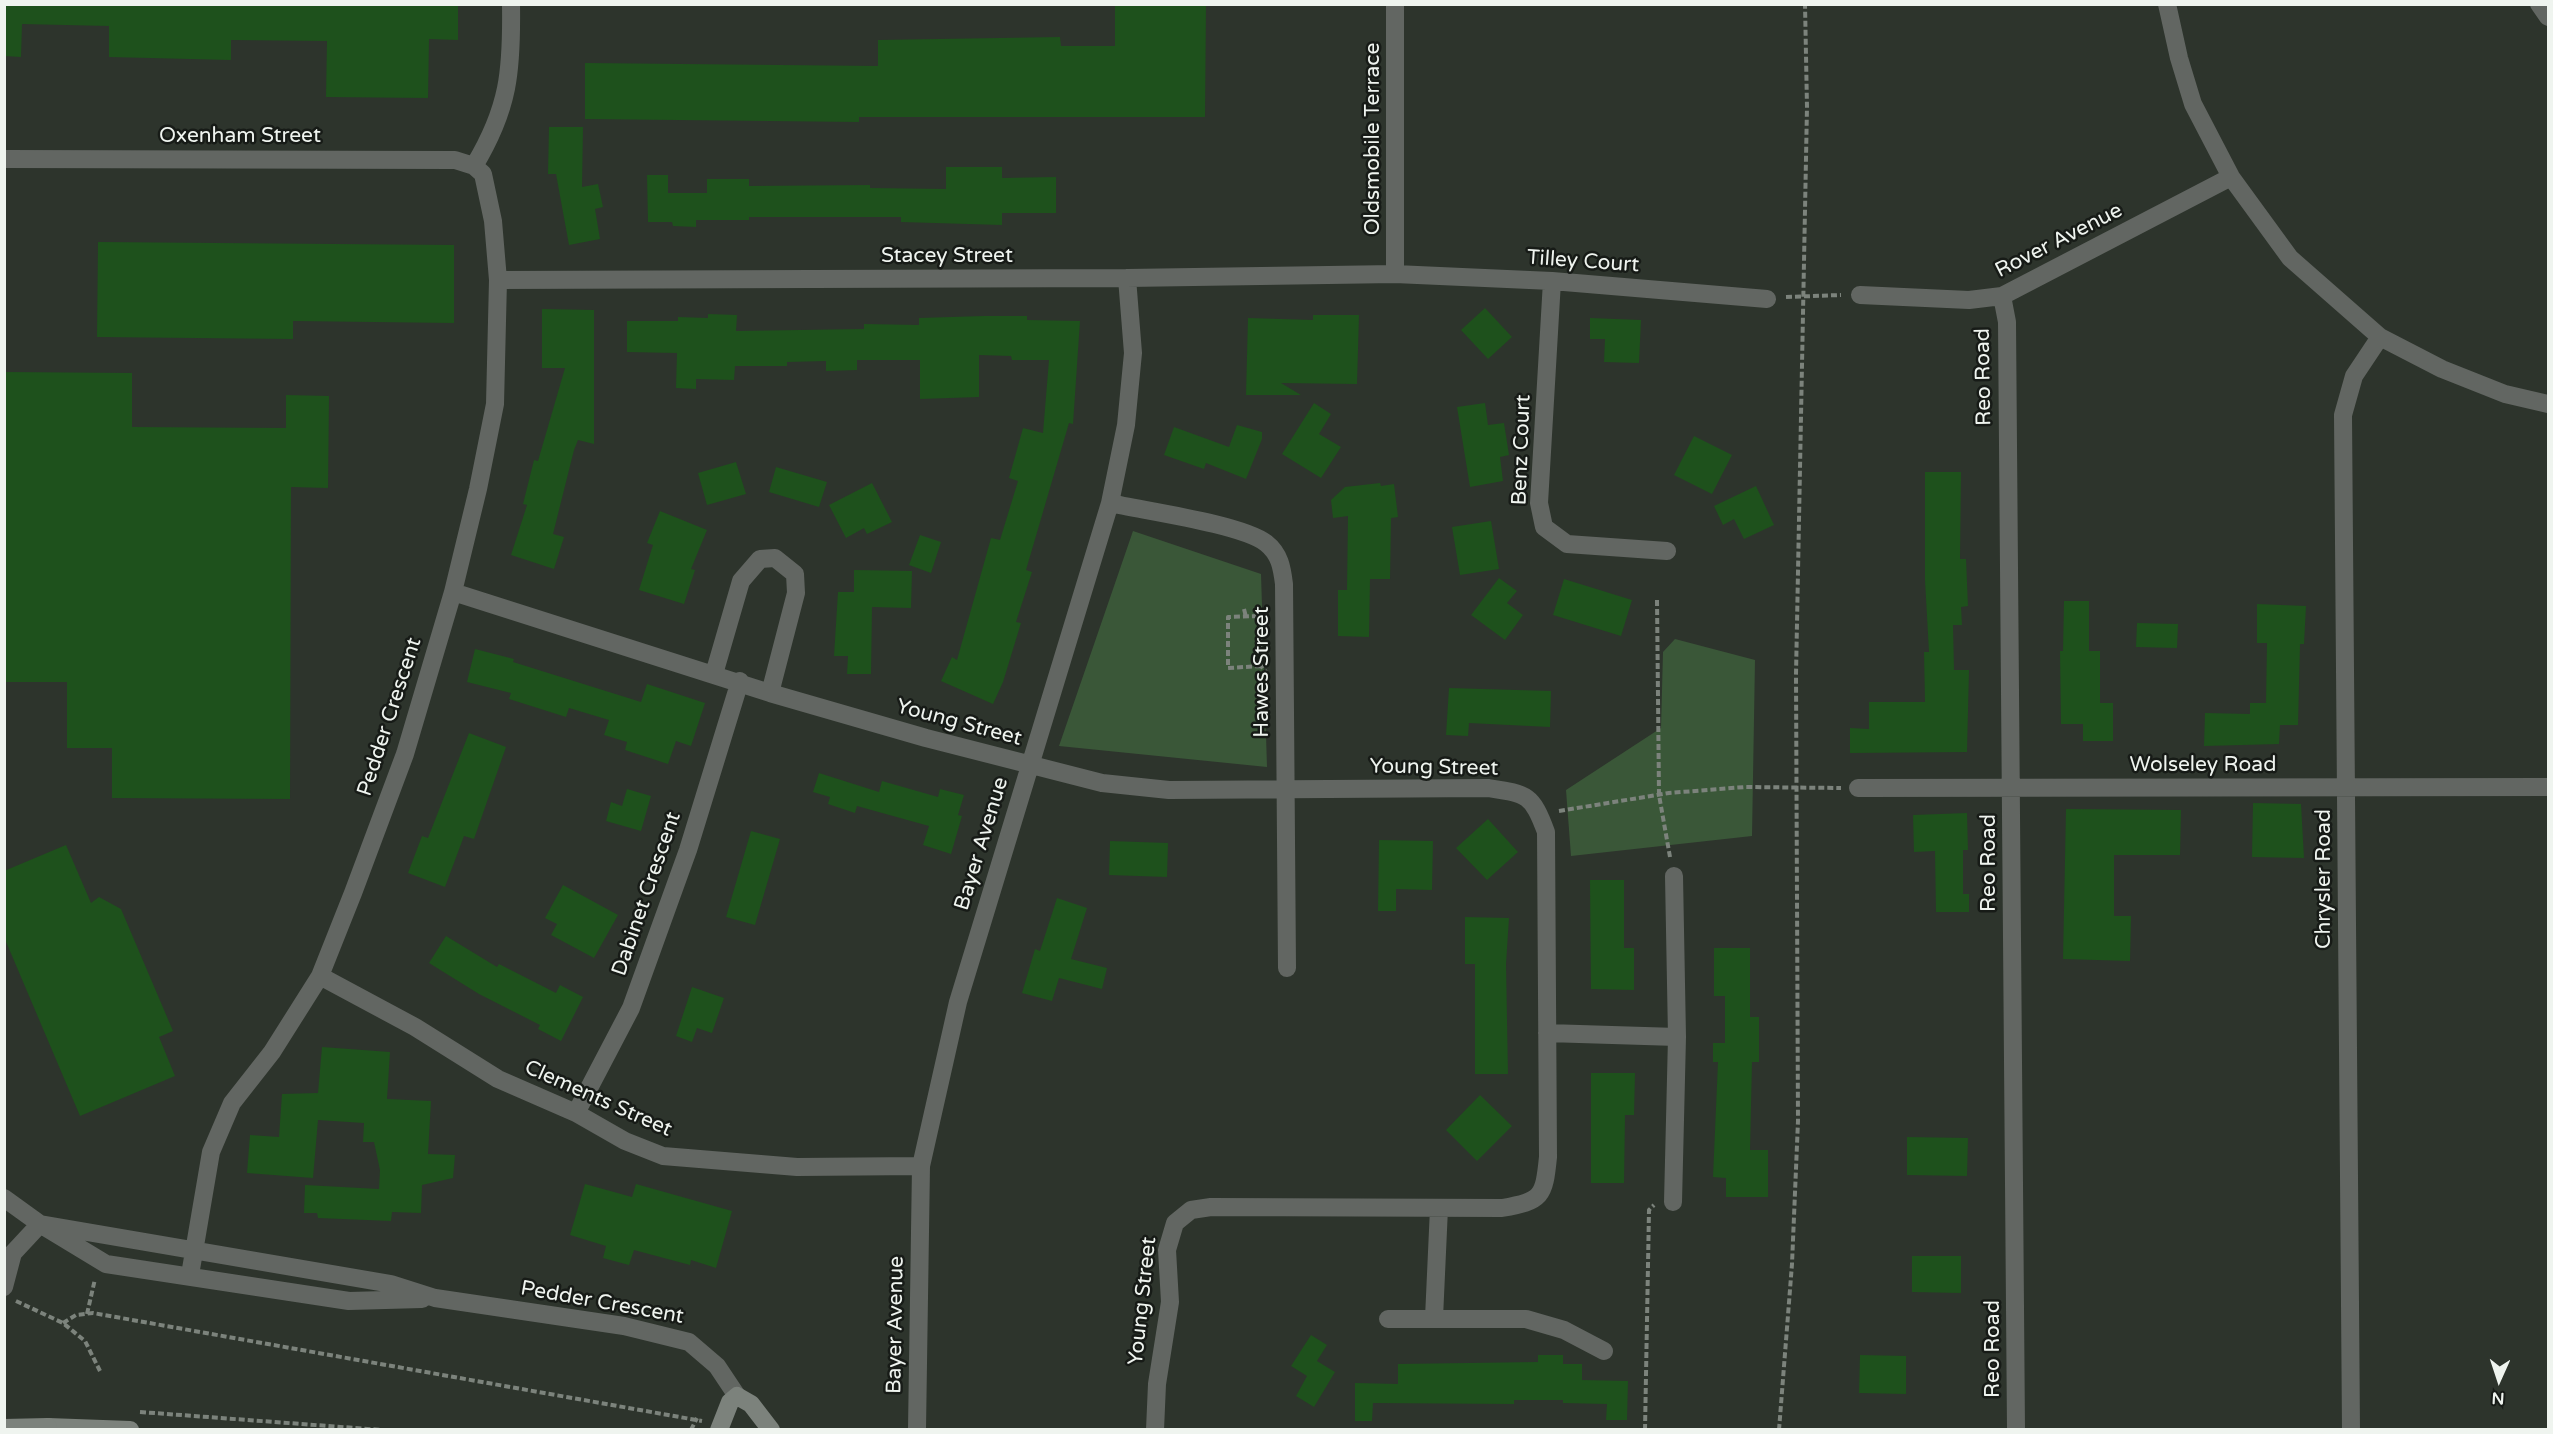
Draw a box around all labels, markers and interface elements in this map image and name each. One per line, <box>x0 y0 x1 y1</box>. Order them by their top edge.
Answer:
street label: Oldsmobile Terrace <box>1360 43 1386 235</box>
street label: Oxenham Street <box>159 123 321 149</box>
street label: Rover Avenue <box>1991 198 2127 284</box>
street label: Stacey Street <box>881 243 1013 269</box>
street label: Tilley Court <box>1526 246 1640 278</box>
street label: Reo Road <box>1971 328 1997 426</box>
street label: Benz Court <box>1507 394 1537 506</box>
street label: Hawes Street <box>1249 606 1275 738</box>
street label: Pedder Crescent <box>352 635 428 799</box>
street label: Young Street <box>893 694 1025 752</box>
street label: Wolseley Road <box>2130 752 2276 778</box>
street label: Young Street <box>1369 754 1499 782</box>
street label: Bayer Avenue <box>950 774 1014 914</box>
street label: Dabinet Crescent <box>607 809 687 979</box>
street label: Chrysler Road <box>2311 809 2337 949</box>
street label: Reo Road <box>1976 814 2002 912</box>
street label: Clements Street <box>520 1055 676 1143</box>
street label: Young Street <box>1124 1236 1162 1366</box>
street label: Bayer Avenue <box>882 1256 910 1394</box>
street label: Pedder Crescent <box>518 1276 686 1330</box>
street label: Reo Road <box>1980 1300 2006 1398</box>
north arrow <box>2469 1350 2529 1410</box>
text: N <box>2491 1388 2505 1408</box>

